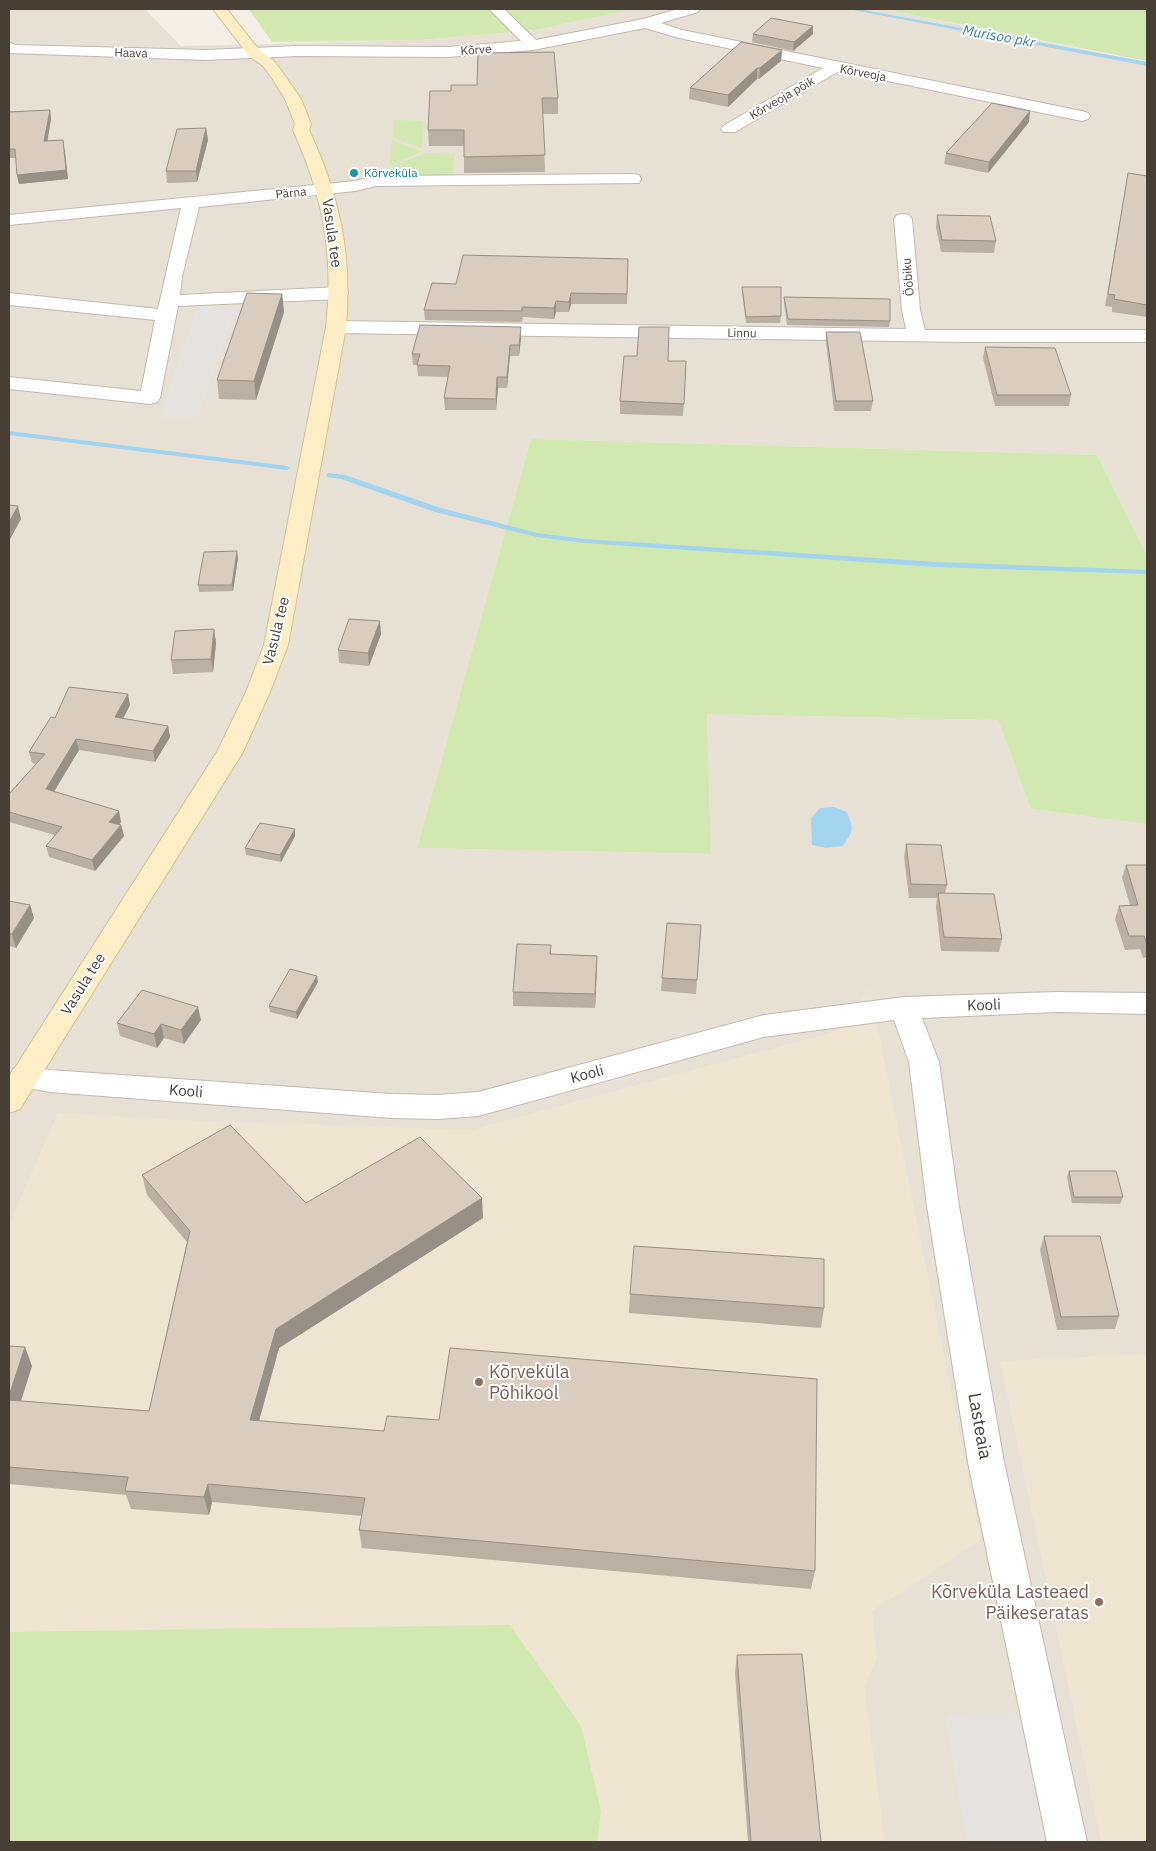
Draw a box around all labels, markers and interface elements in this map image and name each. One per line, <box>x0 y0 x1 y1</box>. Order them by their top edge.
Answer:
water label: Murisoo pkr <box>961 21 1038 51</box>
street label: Kõrve <box>460 41 492 58</box>
street label: Haava <box>114 44 149 61</box>
street label: Kõrveoja <box>839 61 888 84</box>
street label: Kõrveoja põik <box>746 73 818 122</box>
place label: Kõrveküla <box>364 165 418 180</box>
marker: Kõrveküla <box>348 167 360 179</box>
street label: Pärna <box>275 183 308 202</box>
street label: Vasula tee <box>318 197 347 269</box>
street label: Ööbiku <box>898 257 917 297</box>
street label: Linnu <box>727 325 757 340</box>
street label: Vasula tee <box>258 595 293 667</box>
street label: Vasula tee <box>56 949 109 1018</box>
street label: Kooli <box>967 994 1001 1015</box>
street label: Kooli <box>568 1060 606 1087</box>
street label: Kooli <box>169 1080 204 1101</box>
place label: Kõrveküla Põhikool <box>489 1360 570 1404</box>
marker: Kõrveküla Põhikool <box>473 1376 485 1388</box>
street label: Lasteaia <box>963 1391 998 1461</box>
place label: Kõrveküla Lasteaed Päikeseratas <box>931 1580 1089 1624</box>
marker: Kõrveküla Lasteaed Päikeseratas <box>1093 1596 1105 1608</box>

